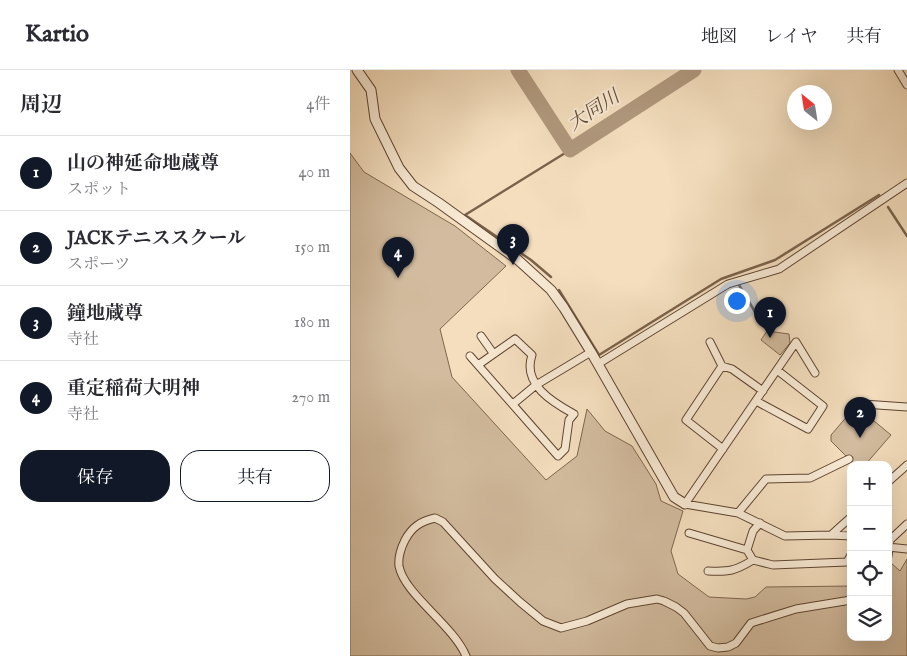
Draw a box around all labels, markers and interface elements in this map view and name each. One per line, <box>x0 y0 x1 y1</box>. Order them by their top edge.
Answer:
text: Kartio <box>25 19 89 50</box>
text: 地図 <box>701 26 737 49</box>
text: レイヤ <box>765 26 818 49</box>
text: 共有 <box>846 26 882 49</box>
water label: 大同川 <box>564 84 626 137</box>
north arrow <box>787 85 832 130</box>
text: 周辺 <box>20 92 62 119</box>
text: 4件 <box>306 95 330 115</box>
text: 山の神延命地蔵尊 <box>67 152 219 176</box>
text: 1 <box>33 163 39 183</box>
text: 40 m <box>298 163 330 183</box>
text: スポット <box>67 180 131 200</box>
pin: 3 <box>497 224 529 265</box>
text: JACKテニススクール <box>67 227 246 251</box>
pin: 4 <box>382 237 414 278</box>
text: 2 <box>32 238 40 258</box>
text: 150 m <box>295 238 330 258</box>
text: スポーツ <box>67 255 130 275</box>
your location <box>724 288 750 314</box>
pin: 1 <box>754 297 786 338</box>
text: 鐘地蔵尊 <box>67 302 143 326</box>
text: 3 <box>33 313 39 333</box>
text: 180 m <box>294 313 330 333</box>
text: 寺社 <box>67 330 99 350</box>
text: 重定稲荷大明神 <box>67 377 200 401</box>
text: 4 <box>32 388 40 408</box>
text: 270 m <box>291 388 330 408</box>
pin: 2 <box>844 397 876 438</box>
text: 寺社 <box>67 405 99 425</box>
button: 保存 <box>20 450 170 502</box>
button: 共有 <box>180 450 330 502</box>
map controls <box>847 461 892 641</box>
button: + <box>847 461 892 506</box>
button: − <box>847 506 892 551</box>
button: locate <box>847 551 892 596</box>
button: layers <box>847 596 892 641</box>

